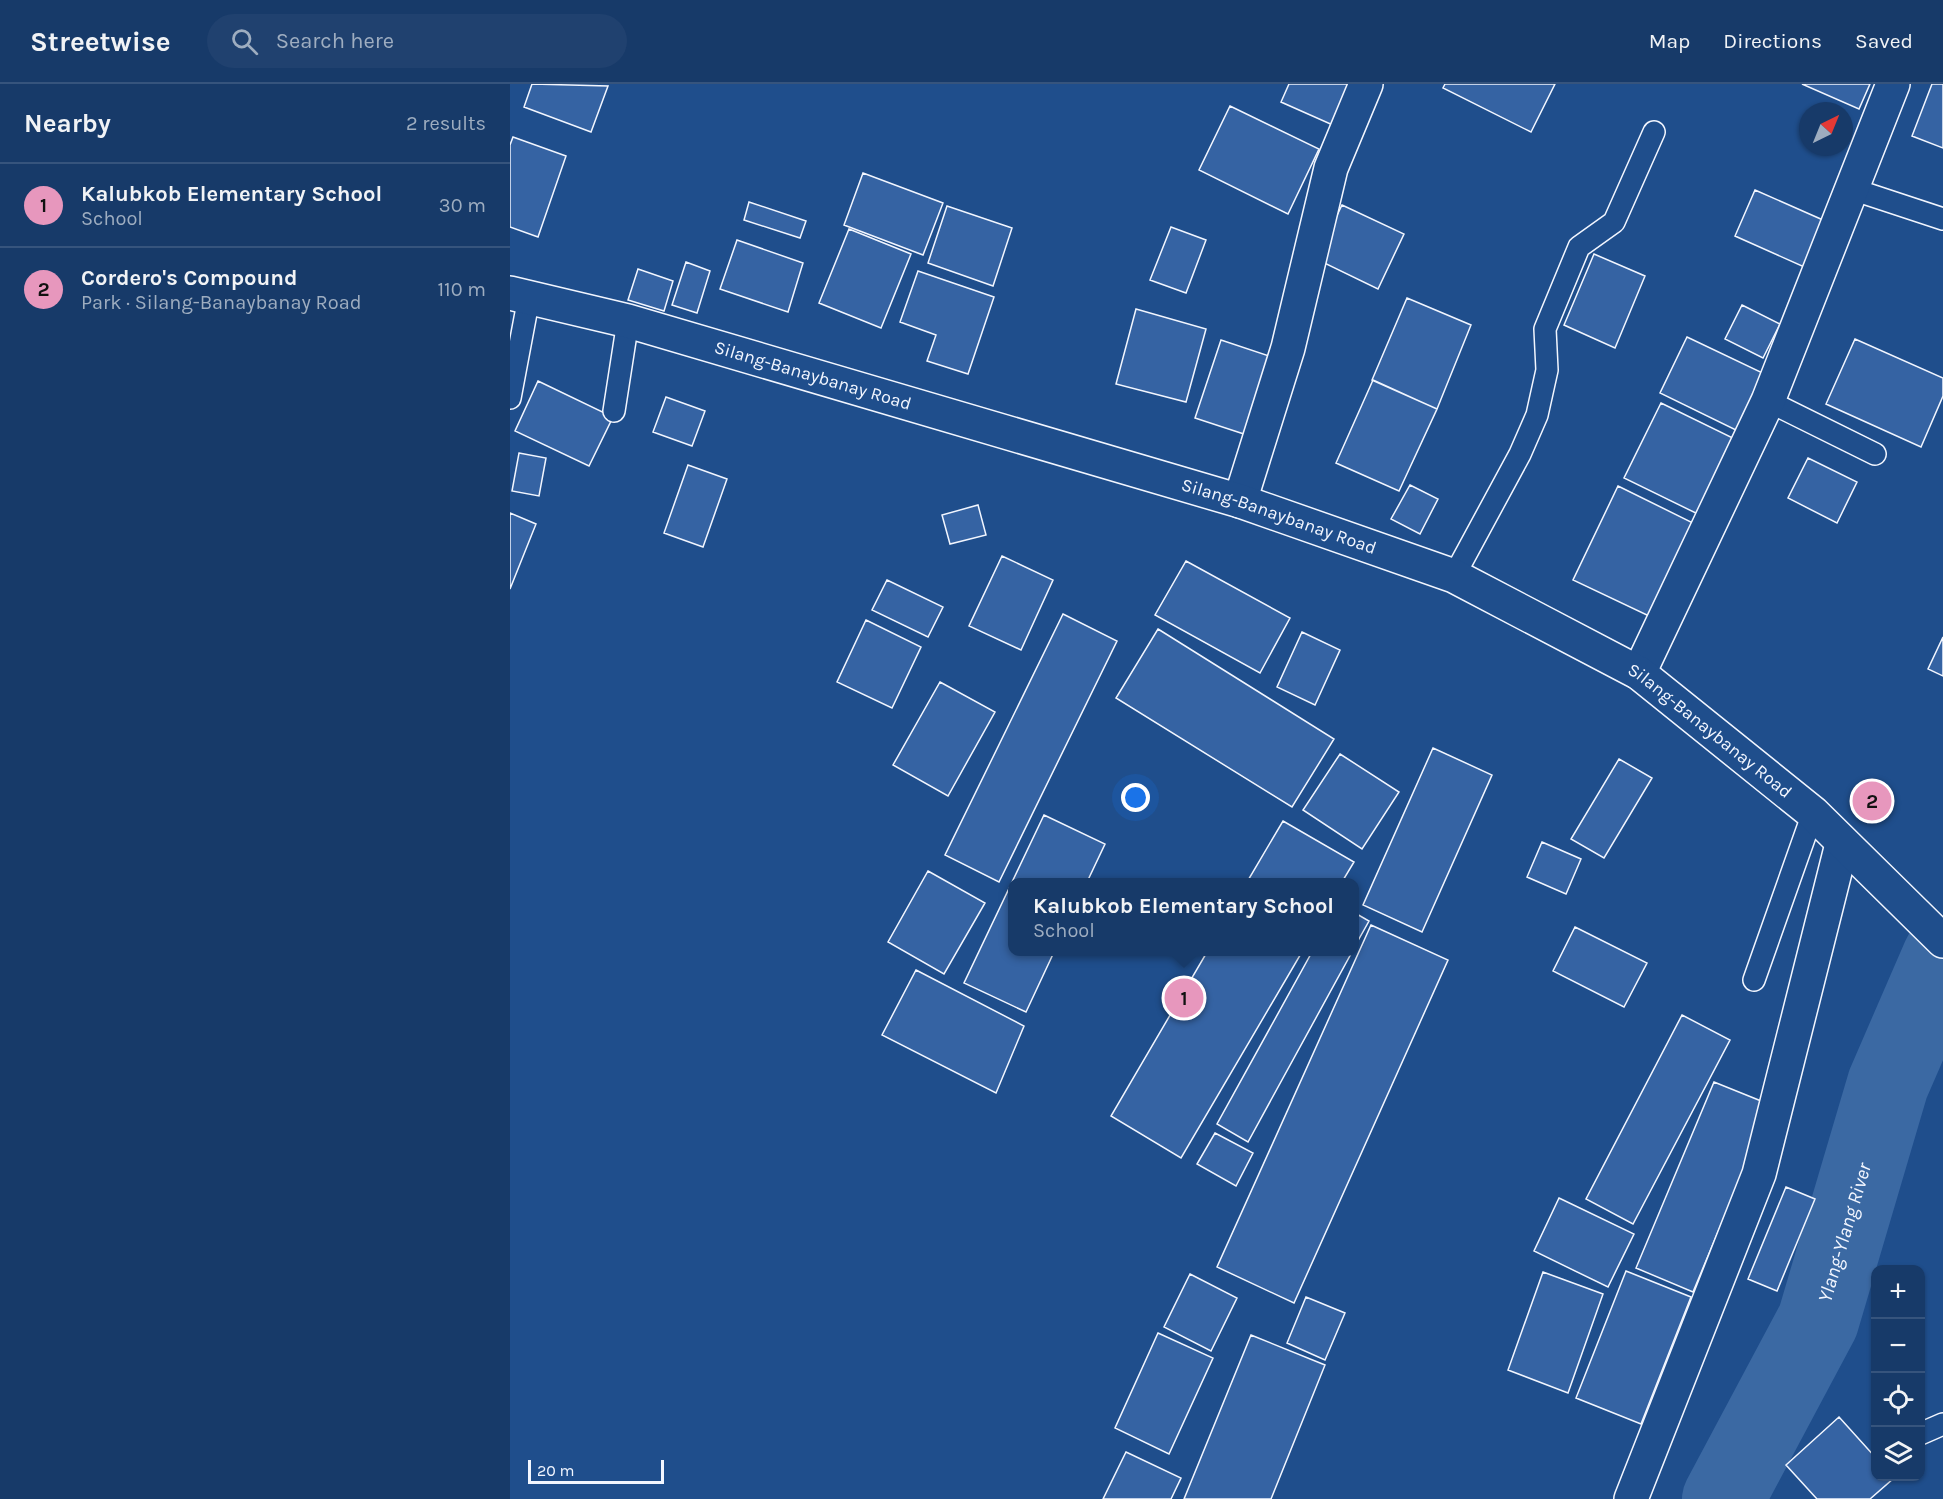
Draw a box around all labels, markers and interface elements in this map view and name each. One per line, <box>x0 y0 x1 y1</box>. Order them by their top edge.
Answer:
search box <box>207 14 627 68</box>
text: Streetwise <box>30 25 171 58</box>
icon: search <box>228 25 261 58</box>
text: Search here <box>276 28 394 54</box>
text: Map <box>1649 29 1690 53</box>
text: Directions <box>1723 29 1822 53</box>
text: Saved <box>1855 29 1913 53</box>
north arrow <box>1799 102 1853 156</box>
text: Nearby <box>24 108 111 139</box>
text: 2 results <box>406 112 486 135</box>
text: Kalubkob Elementary School <box>81 181 382 207</box>
text: 1 <box>40 194 47 217</box>
text: 30 m <box>439 194 486 217</box>
text: School <box>81 207 143 230</box>
text: Cordero's Compound <box>81 265 298 291</box>
text: 2 <box>37 278 50 301</box>
text: 110 m <box>437 278 486 301</box>
text: Park · Silang-Banaybanay Road <box>81 291 362 314</box>
street label: Silang-Banaybanay Road <box>712 336 914 415</box>
street label: Silang-Banaybanay Road <box>1179 473 1380 559</box>
street label: Silang-Banaybanay Road <box>1624 658 1797 803</box>
pin: 2 <box>1852 778 1892 824</box>
your location <box>1121 783 1150 812</box>
popup <box>1008 878 1359 956</box>
text: Kalubkob Elementary School <box>1033 893 1334 919</box>
text: School <box>1033 919 1095 942</box>
pin: 1 <box>1164 976 1204 1020</box>
water label: Ylang-Ylang River <box>1813 1159 1876 1305</box>
map controls <box>1871 1265 1925 1481</box>
button: + <box>1871 1265 1925 1319</box>
button: − <box>1871 1319 1925 1373</box>
button: locate <box>1871 1373 1925 1427</box>
button: layers <box>1871 1427 1925 1481</box>
scale bar <box>528 1457 664 1484</box>
text: 20 m <box>537 1461 575 1480</box>

